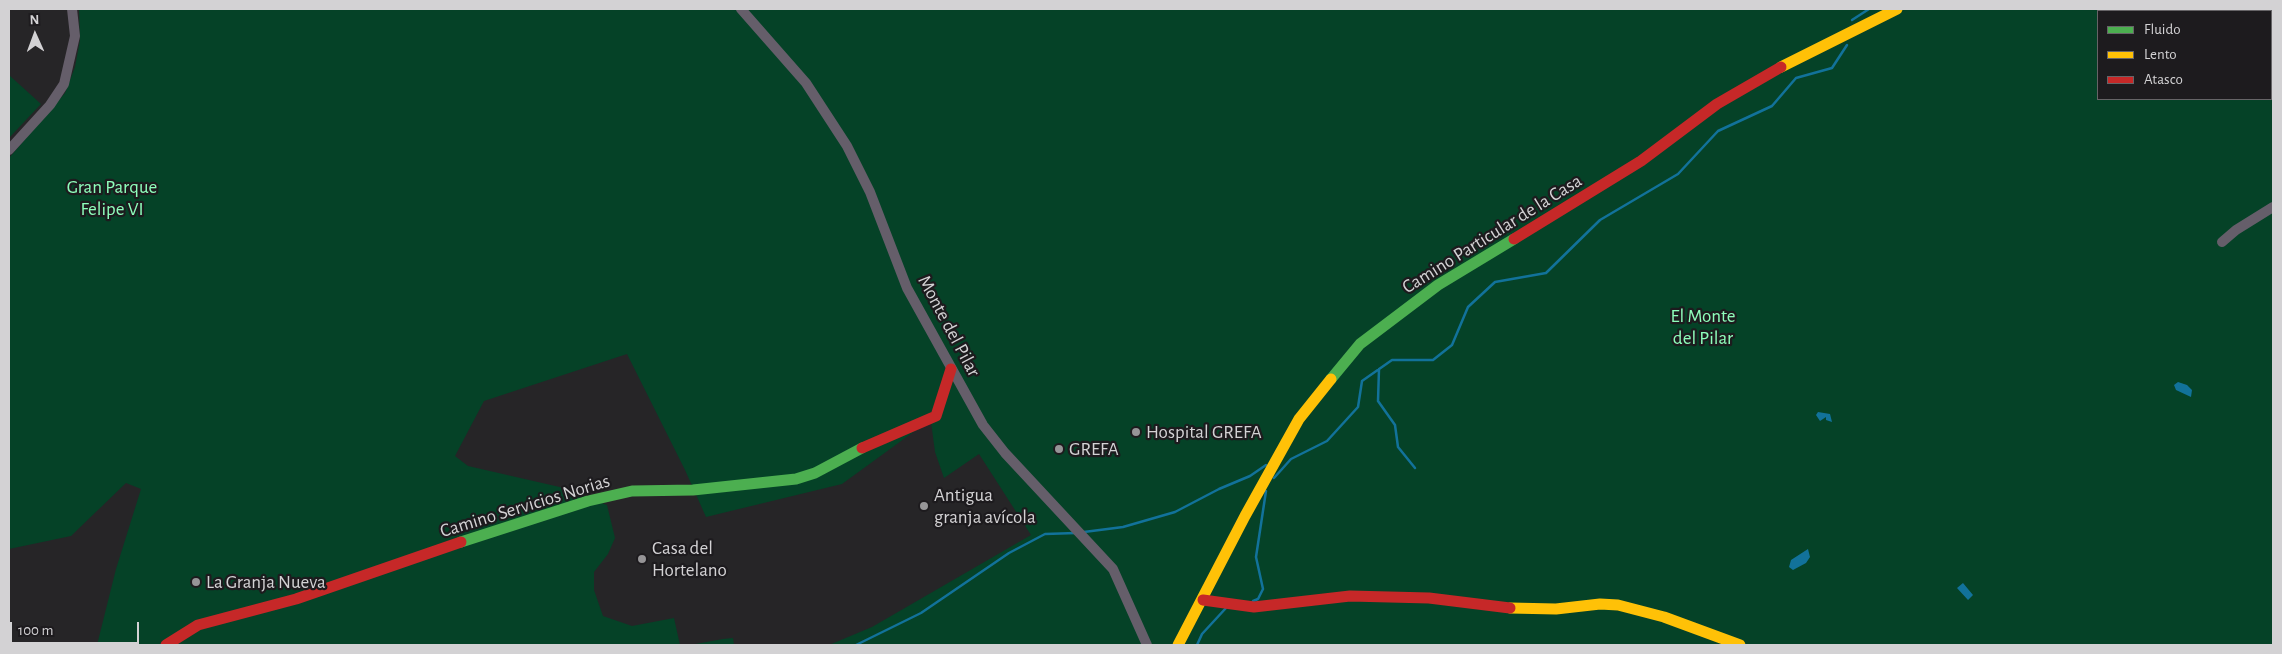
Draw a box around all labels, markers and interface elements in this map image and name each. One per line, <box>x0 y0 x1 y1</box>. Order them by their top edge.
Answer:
north arrow <box>10 10 60 60</box>
legend <box>2097 10 2272 100</box>
text: N <box>29 13 40 27</box>
text: Fluido <box>2144 22 2181 37</box>
text: Lento <box>2144 47 2177 62</box>
text: Atasco <box>2144 72 2183 87</box>
street label: Camino Particular de la Casa <box>1398 169 1586 299</box>
park label: Gran Parque Felipe VI <box>67 176 157 220</box>
street label: Monte del Pilar <box>913 271 985 381</box>
park label: El Monte del Pilar <box>1670 305 1736 349</box>
place label: Hospital GREFA <box>1146 421 1262 443</box>
marker: Hospital GREFA <box>1130 426 1142 438</box>
place label: GREFA <box>1069 438 1119 460</box>
marker: GREFA <box>1053 443 1065 455</box>
street label: Camino Servicios Norias <box>437 469 613 543</box>
place label: Antigua granja avícola <box>934 484 1036 528</box>
marker: Antigua granja avícola <box>918 500 930 512</box>
place label: Casa del Hortelano <box>652 537 727 581</box>
marker: Casa del Hortelano <box>636 553 648 565</box>
place label: La Granja Nueva <box>206 571 326 593</box>
marker: La Granja Nueva <box>190 576 202 588</box>
scale bar <box>12 612 141 644</box>
text: 100 m <box>18 623 53 638</box>

